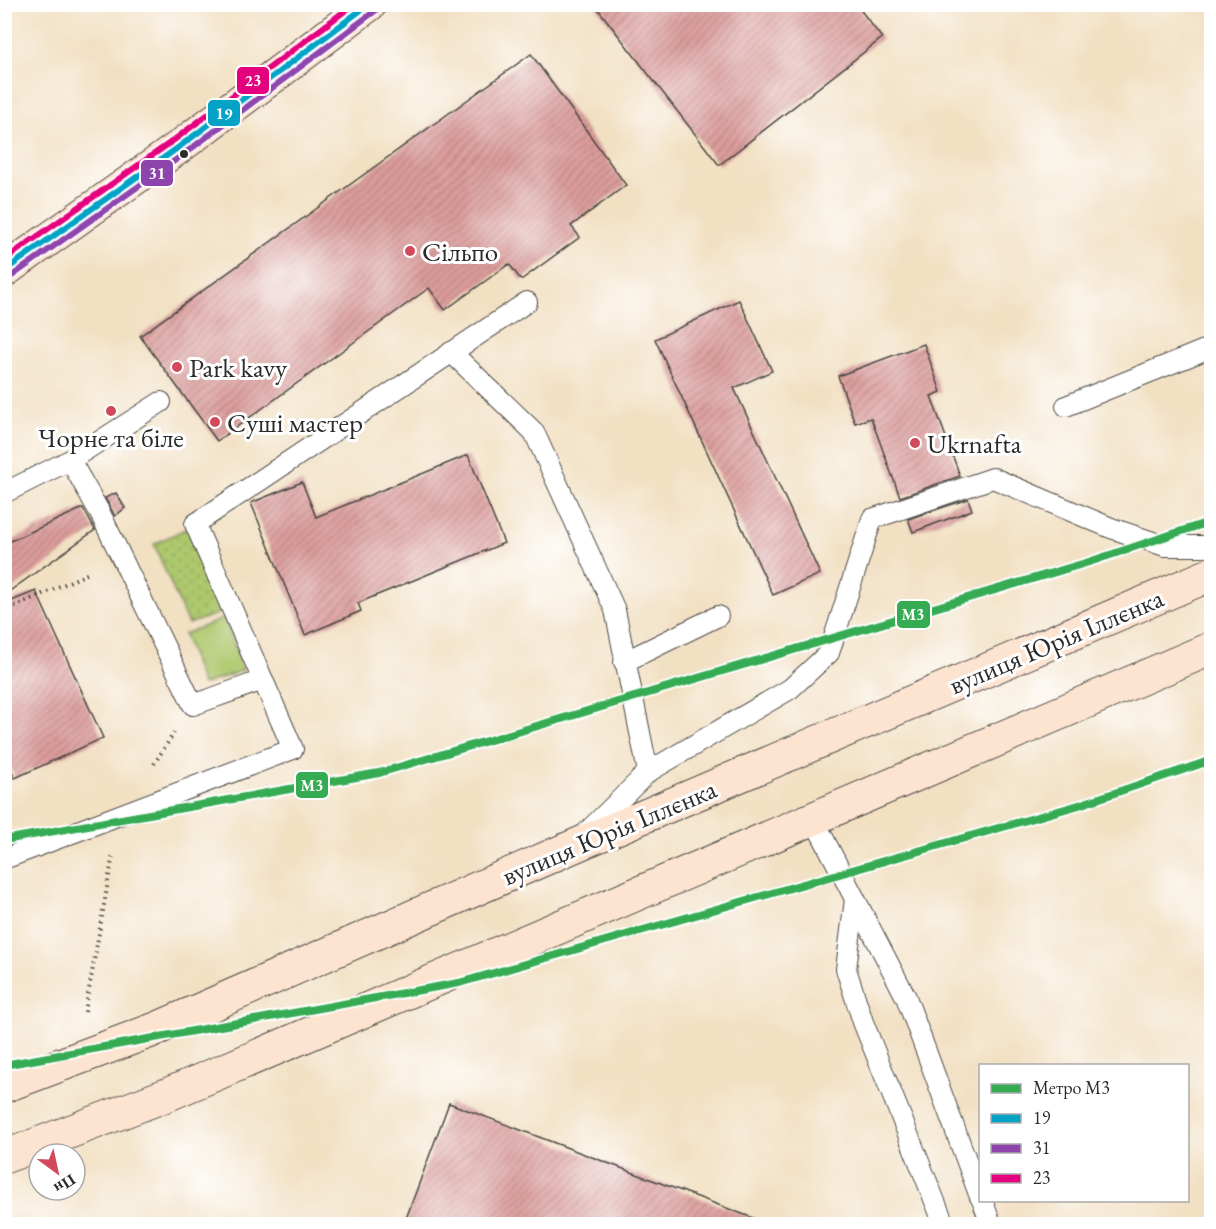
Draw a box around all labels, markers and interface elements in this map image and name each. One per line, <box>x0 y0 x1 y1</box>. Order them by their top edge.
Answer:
line badge: 23 <box>236 66 270 95</box>
text: 23 <box>245 70 261 91</box>
line badge: 19 <box>207 99 241 127</box>
text: 19 <box>216 103 233 124</box>
unlabelled marker <box>178 148 190 160</box>
line badge: 31 <box>140 159 174 187</box>
text: 31 <box>149 163 165 184</box>
place label: Сільпо <box>422 234 498 269</box>
marker: Сільпо <box>403 244 417 258</box>
place label: Park kavy <box>189 350 287 385</box>
marker: Park kavy <box>170 360 184 374</box>
marker: Чорне та біле <box>104 404 118 418</box>
place label: Суші мастер <box>227 405 363 440</box>
marker: Суші мастер <box>208 415 222 429</box>
place label: Чорне та біле <box>38 420 184 455</box>
place label: Ukrnafta <box>927 426 1022 461</box>
marker: Ukrnafta <box>908 436 922 450</box>
street label: вулиця Юрія Іллєнка <box>943 580 1169 702</box>
line badge: M3 <box>896 600 931 629</box>
text: M3 <box>901 604 925 625</box>
line badge: M3 <box>295 771 329 799</box>
street label: вулиця Юрія Іллєнка <box>496 771 722 893</box>
text: M3 <box>300 775 324 796</box>
legend <box>979 1064 1189 1202</box>
text: Метро M3 <box>1033 1076 1110 1099</box>
text: 19 <box>1033 1106 1051 1129</box>
text: 31 <box>1033 1136 1050 1159</box>
north arrow <box>27 1142 87 1202</box>
text: 23 <box>1033 1166 1050 1189</box>
text: Пн <box>50 1169 80 1199</box>

